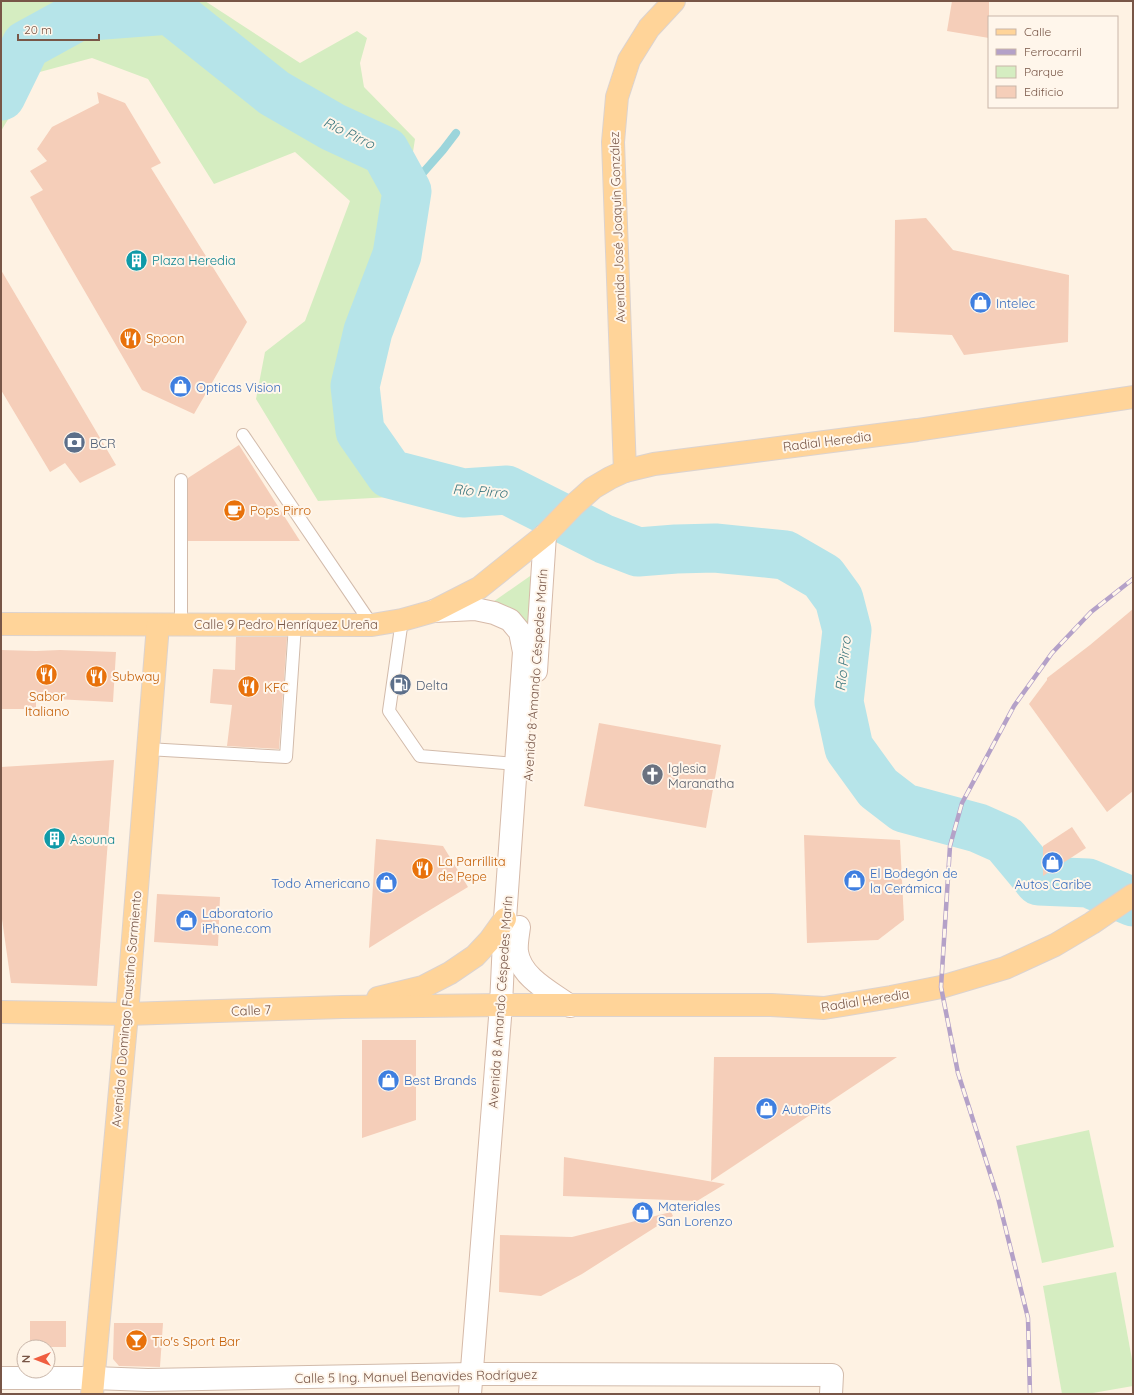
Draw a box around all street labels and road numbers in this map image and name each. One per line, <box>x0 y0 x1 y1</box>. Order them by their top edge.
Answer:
street label: Avenida José Joaquín González <box>606 131 628 323</box>
street label: Radial Heredia <box>782 428 872 454</box>
street label: Avenida 8 Amando Céspedes Marín <box>520 568 550 782</box>
street label: Calle 9 Pedro Henríquez Ureña <box>194 616 378 632</box>
street label: Avenida 6 Domingo Faustino Sarmiento <box>108 890 144 1128</box>
street label: Avenida 8 Amando Céspedes Marín <box>485 895 515 1109</box>
street label: Radial Heredia <box>820 985 910 1015</box>
street label: Calle 7 <box>231 1001 271 1019</box>
street label: Calle 5 Ing. Manuel Benavides Rodríguez <box>295 1366 537 1386</box>

